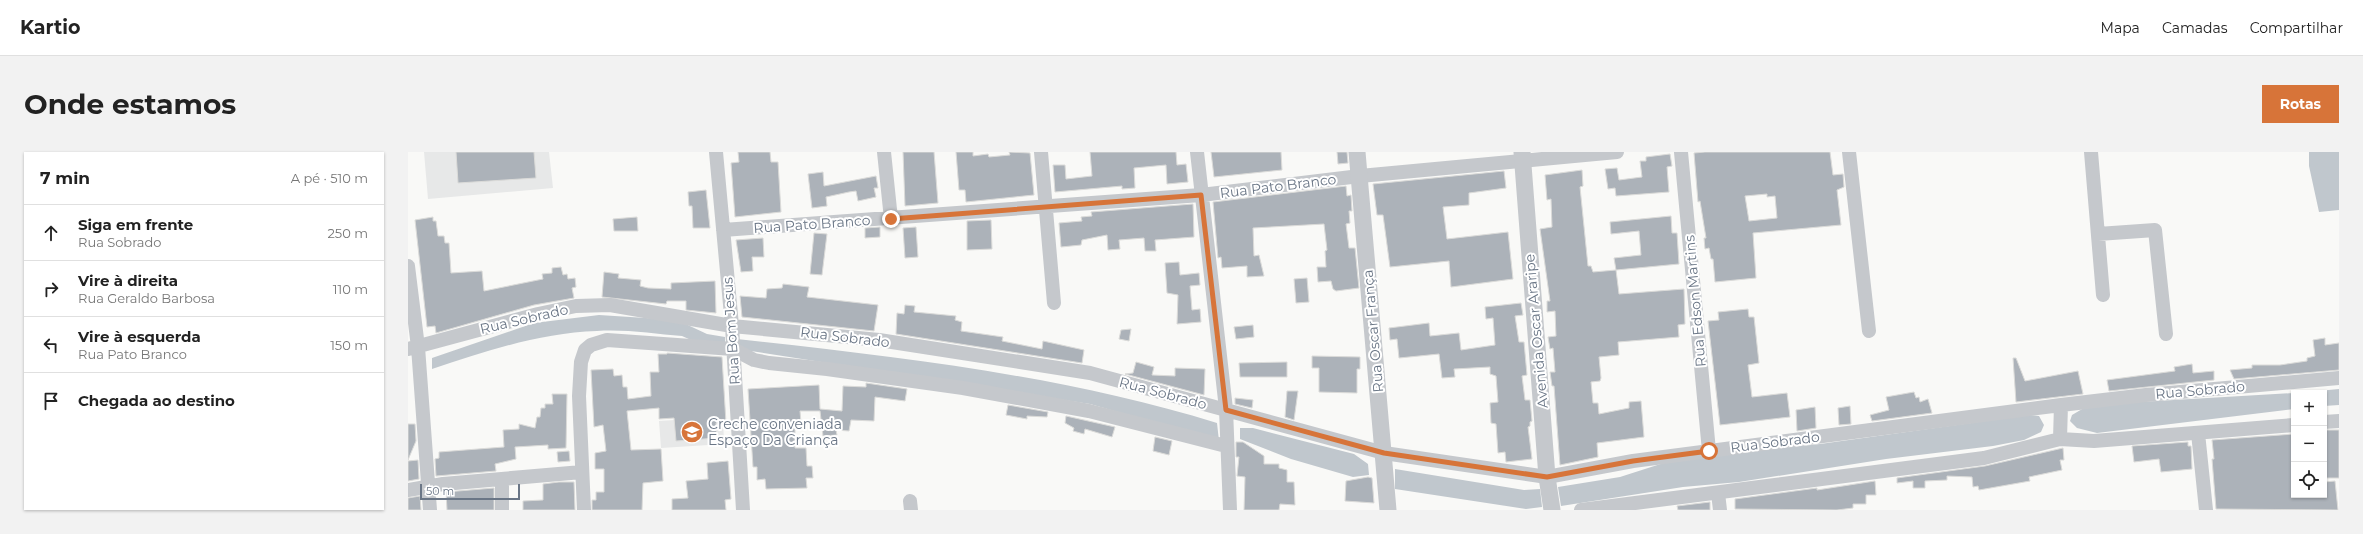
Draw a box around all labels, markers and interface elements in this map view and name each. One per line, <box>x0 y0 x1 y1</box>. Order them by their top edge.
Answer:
text: Kartio <box>20 16 80 39</box>
text: Mapa <box>2101 19 2140 37</box>
text: Camadas <box>2162 19 2228 37</box>
text: Compartilhar <box>2250 19 2343 37</box>
button: Rotas <box>2262 85 2339 123</box>
text: Onde estamos <box>24 87 236 121</box>
text: 7 min <box>40 168 90 188</box>
text: A pé · 510 m <box>291 170 368 186</box>
street label: Rua Pato Branco <box>1219 170 1338 202</box>
route end <box>882 210 900 228</box>
street label: Rua Pato Branco <box>753 211 871 237</box>
text: Siga em frente <box>78 215 193 234</box>
icon: ahead <box>40 222 62 244</box>
text: 250 m <box>327 225 368 241</box>
text: Rua Sobrado <box>78 234 162 250</box>
street label: Rua Edson Martins <box>1680 234 1710 368</box>
street label: Avenida Oscar Araripe <box>1520 253 1552 409</box>
street label: Rua Oscar França <box>1359 269 1387 393</box>
text: Vire à direita <box>78 271 178 290</box>
street label: Rua Bom Jesus <box>718 276 744 385</box>
icon: right <box>40 278 62 300</box>
text: 110 m <box>333 281 368 297</box>
text: Rua Geraldo Barbosa <box>78 290 215 306</box>
street label: Rua Sobrado <box>478 300 570 338</box>
street label: Rua Sobrado <box>799 323 891 351</box>
text: Vire à esquerda <box>78 327 201 346</box>
icon: left <box>40 334 62 356</box>
text: 150 m <box>330 337 368 353</box>
text: Rua Pato Branco <box>78 346 187 362</box>
street label: Rua Sobrado <box>1117 373 1209 413</box>
street label: Rua Sobrado <box>2154 377 2246 403</box>
icon: arrive <box>40 390 62 412</box>
map controls <box>2291 390 2327 498</box>
button: + <box>2291 390 2327 426</box>
text: Chegada ao destino <box>78 391 235 410</box>
place label: Creche conveniada Espaço Da Criança <box>708 415 842 449</box>
school or university icon: Creche conveniada Espaço Da Criança <box>679 419 705 445</box>
button: − <box>2291 426 2327 462</box>
street label: Rua Sobrado <box>1729 428 1821 456</box>
route start <box>1700 442 1718 460</box>
button: locate <box>2291 462 2327 498</box>
scale bar <box>420 482 520 501</box>
text: 50 m <box>426 484 454 498</box>

